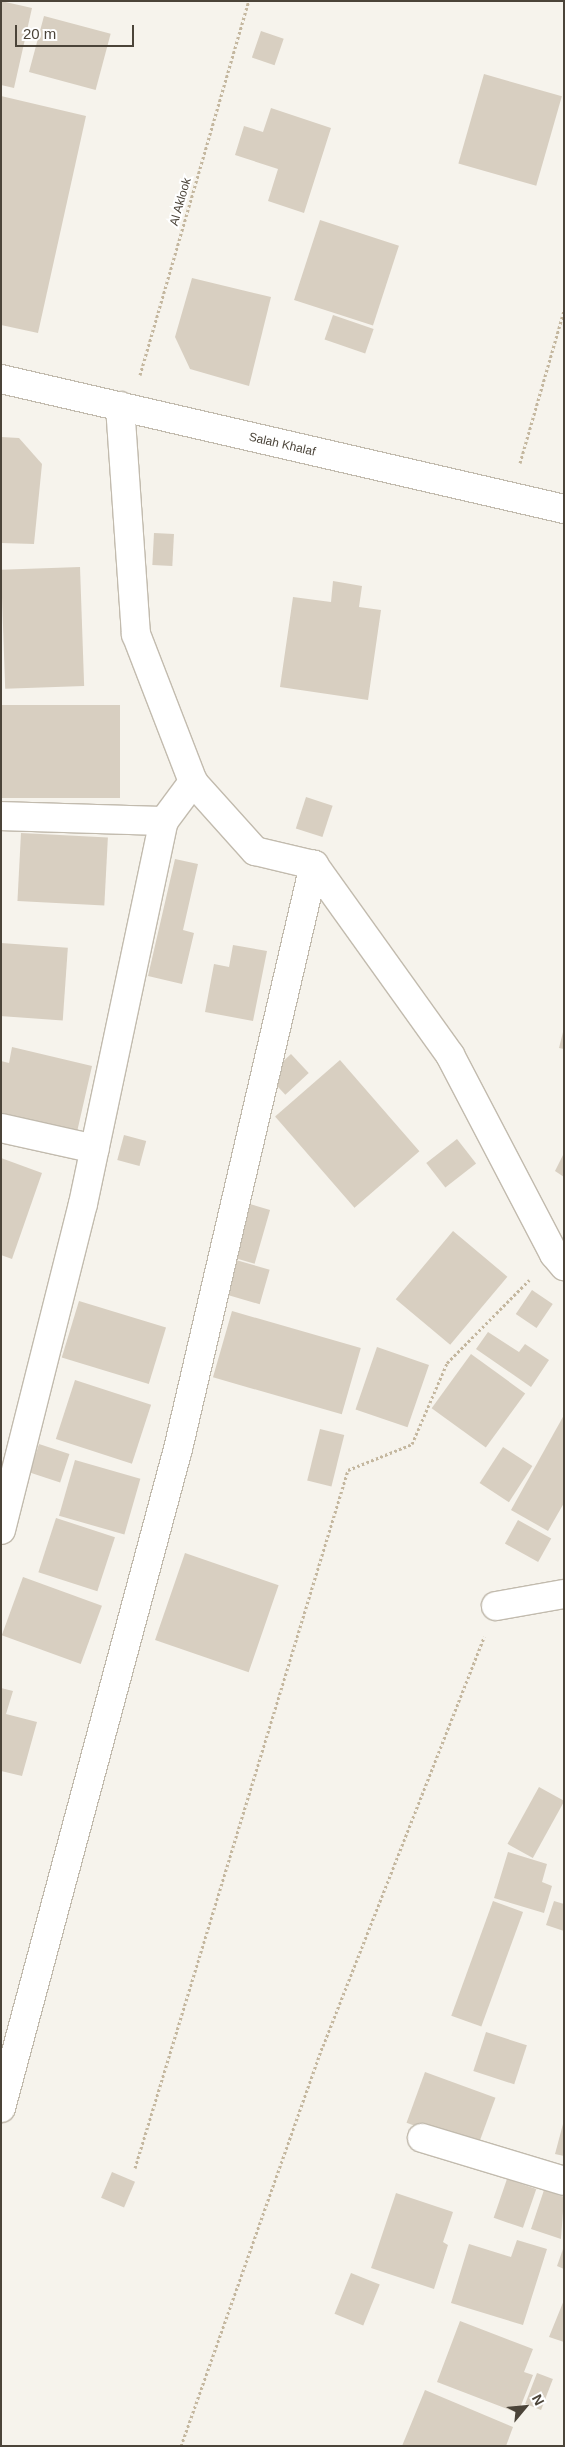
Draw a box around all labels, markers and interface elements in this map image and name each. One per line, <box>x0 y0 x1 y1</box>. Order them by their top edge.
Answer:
scale bar <box>18 15 136 47</box>
text: 20 m <box>23 25 56 42</box>
street label: Al Aklook <box>167 176 195 228</box>
street label: Salah Khalaf <box>247 430 317 460</box>
north arrow <box>500 2382 550 2432</box>
text: N <box>529 2392 548 2408</box>

